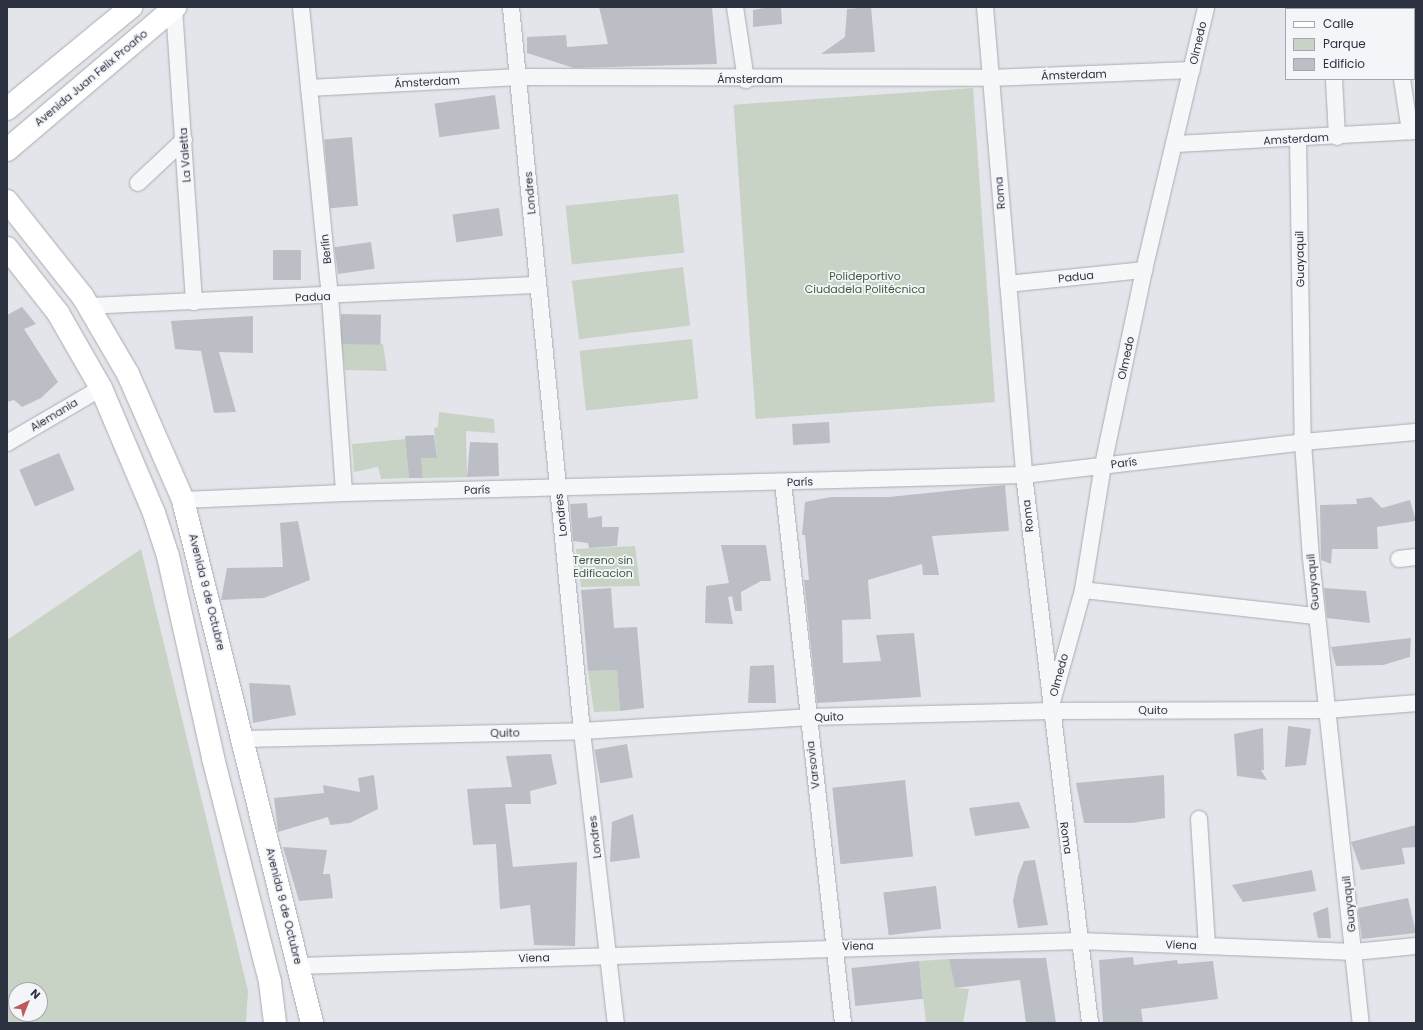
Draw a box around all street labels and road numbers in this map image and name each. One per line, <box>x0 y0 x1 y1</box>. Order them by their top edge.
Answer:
street label: Olmedo <box>1187 20 1209 66</box>
street label: Avenida Juan Felix Proaño <box>32 27 150 129</box>
street label: Ámsterdam <box>1041 67 1107 83</box>
street label: Ámsterdam <box>717 72 783 86</box>
street label: Ámsterdam <box>394 74 460 90</box>
street label: La Valetta <box>176 127 194 183</box>
street label: Amsterdam <box>1263 131 1329 147</box>
street label: Londres <box>522 171 538 215</box>
street label: Roma <box>992 176 1008 210</box>
street label: Guayaquil <box>1293 231 1307 287</box>
street label: Berlín <box>318 233 334 265</box>
street label: Padua <box>1058 269 1094 285</box>
street label: Padua <box>295 289 331 305</box>
street label: Olmedo <box>1115 335 1137 381</box>
street label: Alemania <box>28 396 80 434</box>
street label: París <box>1110 455 1138 471</box>
street label: París <box>787 475 813 489</box>
street label: París <box>464 483 490 497</box>
street label: Londres <box>552 493 570 537</box>
street label: Roma <box>1020 499 1036 533</box>
street label: Avenida 9 de Octubre <box>186 532 228 652</box>
street label: Guayaquil <box>1304 553 1322 611</box>
street label: Olmedo <box>1047 652 1071 698</box>
street label: Quito <box>1138 703 1168 717</box>
street label: Quito <box>814 710 844 724</box>
street label: Quito <box>490 726 520 740</box>
street label: Varsovia <box>804 740 822 790</box>
street label: Londres <box>586 815 604 859</box>
street label: Roma <box>1057 821 1075 855</box>
street label: Avenida 9 de Octubre <box>263 846 305 966</box>
street label: Guayaquil <box>1339 875 1359 933</box>
street label: Viena <box>1165 938 1197 952</box>
street label: Viena <box>842 939 874 953</box>
street label: Viena <box>518 951 550 965</box>

